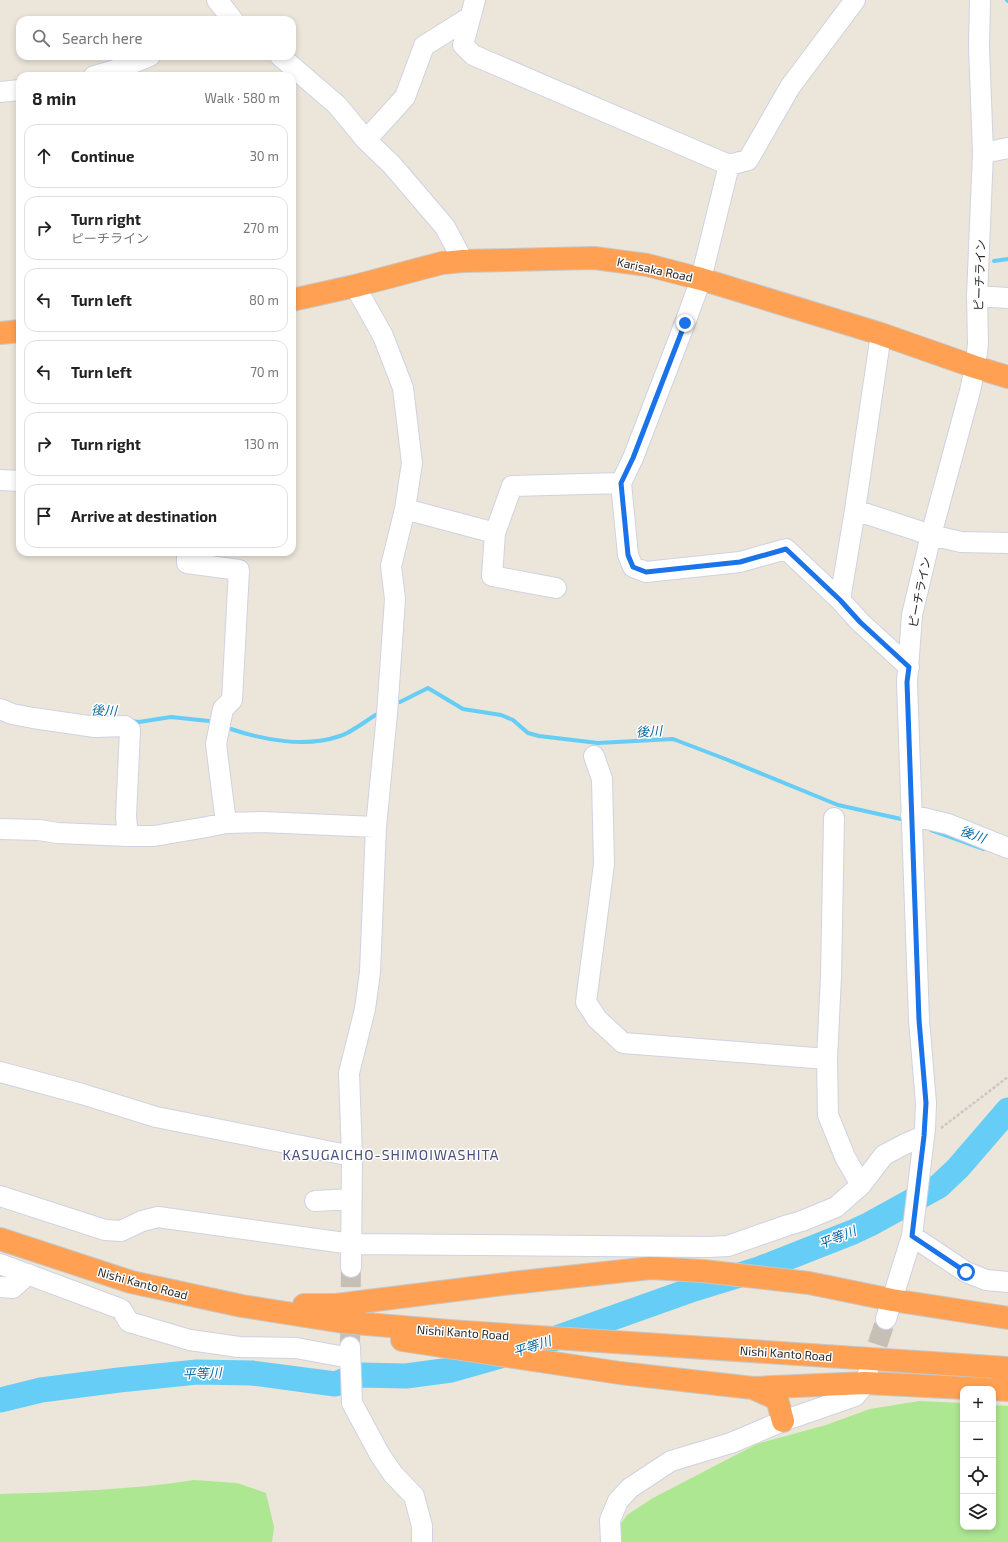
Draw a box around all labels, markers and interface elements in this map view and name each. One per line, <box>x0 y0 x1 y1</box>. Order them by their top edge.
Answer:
search box <box>16 16 296 60</box>
icon: search <box>30 27 52 49</box>
text: Search here <box>62 29 143 47</box>
text: 8 min <box>32 88 76 108</box>
text: Walk · 580 m <box>204 90 280 106</box>
icon: ahead <box>33 145 55 167</box>
text: Continue <box>71 147 134 165</box>
text: 30 m <box>250 148 279 164</box>
text: Turn right <box>71 210 141 228</box>
icon: right <box>33 217 55 239</box>
text: 270 m <box>243 220 279 236</box>
text: ピーチライン <box>71 230 149 246</box>
street label: ピーチライン <box>971 239 987 311</box>
street label: Karisaka Road <box>616 254 694 284</box>
icon: left <box>33 289 55 311</box>
text: Turn left <box>71 291 132 309</box>
text: 80 m <box>249 292 279 308</box>
route end <box>676 314 694 332</box>
icon: left <box>33 361 55 383</box>
text: Turn left <box>71 363 132 381</box>
text: 70 m <box>250 364 279 380</box>
icon: right <box>33 433 55 455</box>
text: Turn right <box>71 435 141 453</box>
text: 130 m <box>244 436 279 452</box>
icon: arrive <box>33 505 55 527</box>
text: Arrive at destination <box>71 507 217 525</box>
street label: ピーチライン <box>905 555 933 629</box>
water label: 後川 <box>91 702 119 719</box>
water label: 後川 <box>636 722 664 740</box>
water label: 後川 <box>958 822 990 847</box>
district label: KASUGAICHO-SHIMOIWASHITA <box>283 1146 499 1163</box>
water label: 平等川 <box>816 1222 860 1252</box>
route start <box>957 1263 975 1281</box>
street label: Nishi Kanto Road <box>97 1264 189 1302</box>
street label: Nishi Kanto Road <box>416 1322 510 1342</box>
water label: 平等川 <box>511 1332 555 1360</box>
street label: Nishi Kanto Road <box>739 1343 833 1363</box>
water label: 平等川 <box>182 1364 224 1382</box>
map controls <box>960 1386 996 1530</box>
button: + <box>960 1386 996 1422</box>
button: − <box>960 1422 996 1458</box>
button: locate <box>960 1458 996 1494</box>
button: layers <box>960 1494 996 1530</box>

